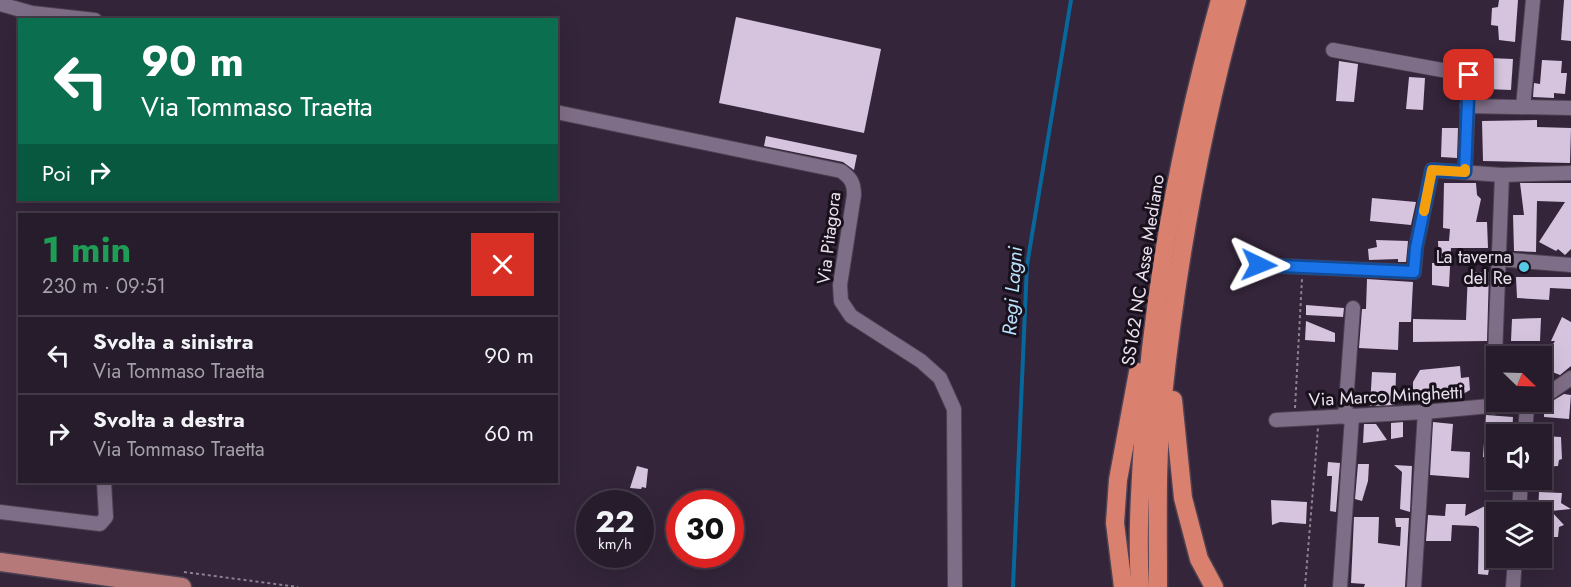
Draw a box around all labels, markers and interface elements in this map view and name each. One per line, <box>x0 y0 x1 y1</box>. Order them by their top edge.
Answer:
text: 90 m <box>141 31 244 92</box>
icon: left <box>42 42 120 120</box>
pin <box>1443 49 1494 100</box>
icon: arrive <box>1452 58 1485 91</box>
text: Via Tommaso Traetta <box>141 87 373 126</box>
icon: right <box>83 156 116 189</box>
text: Poi <box>42 157 71 189</box>
street label: SS162 NC Asse Mediano <box>1115 172 1171 367</box>
street label: Via Pitagora <box>810 190 848 286</box>
text: 1 min <box>42 223 131 275</box>
button: close <box>471 233 534 296</box>
position arrow <box>1227 233 1291 297</box>
place label: La taverna del Re <box>1436 244 1512 291</box>
water label: Regi Lagni <box>995 245 1030 336</box>
marker: La taverna del Re <box>1517 260 1531 274</box>
text: 230 m · 09:51 <box>42 272 166 301</box>
text: Svolta a sinistra <box>93 325 254 357</box>
icon: left <box>42 339 75 372</box>
text: 90 m <box>484 339 534 371</box>
north arrow <box>1486 346 1552 412</box>
map controls <box>1486 346 1552 568</box>
text: Via Tommaso Traetta <box>93 357 265 386</box>
street label: Via Marco Minghetti <box>1308 379 1464 413</box>
text: Svolta a destra <box>93 403 245 435</box>
icon: right <box>42 417 75 450</box>
text: 60 m <box>484 417 534 449</box>
button: sound <box>1486 424 1552 490</box>
text: Via Tommaso Traetta <box>93 435 265 464</box>
speed limit sign: 30 <box>666 490 744 568</box>
text: 22 <box>595 500 635 543</box>
button: layers <box>1486 502 1552 568</box>
text: km/h <box>598 533 632 555</box>

